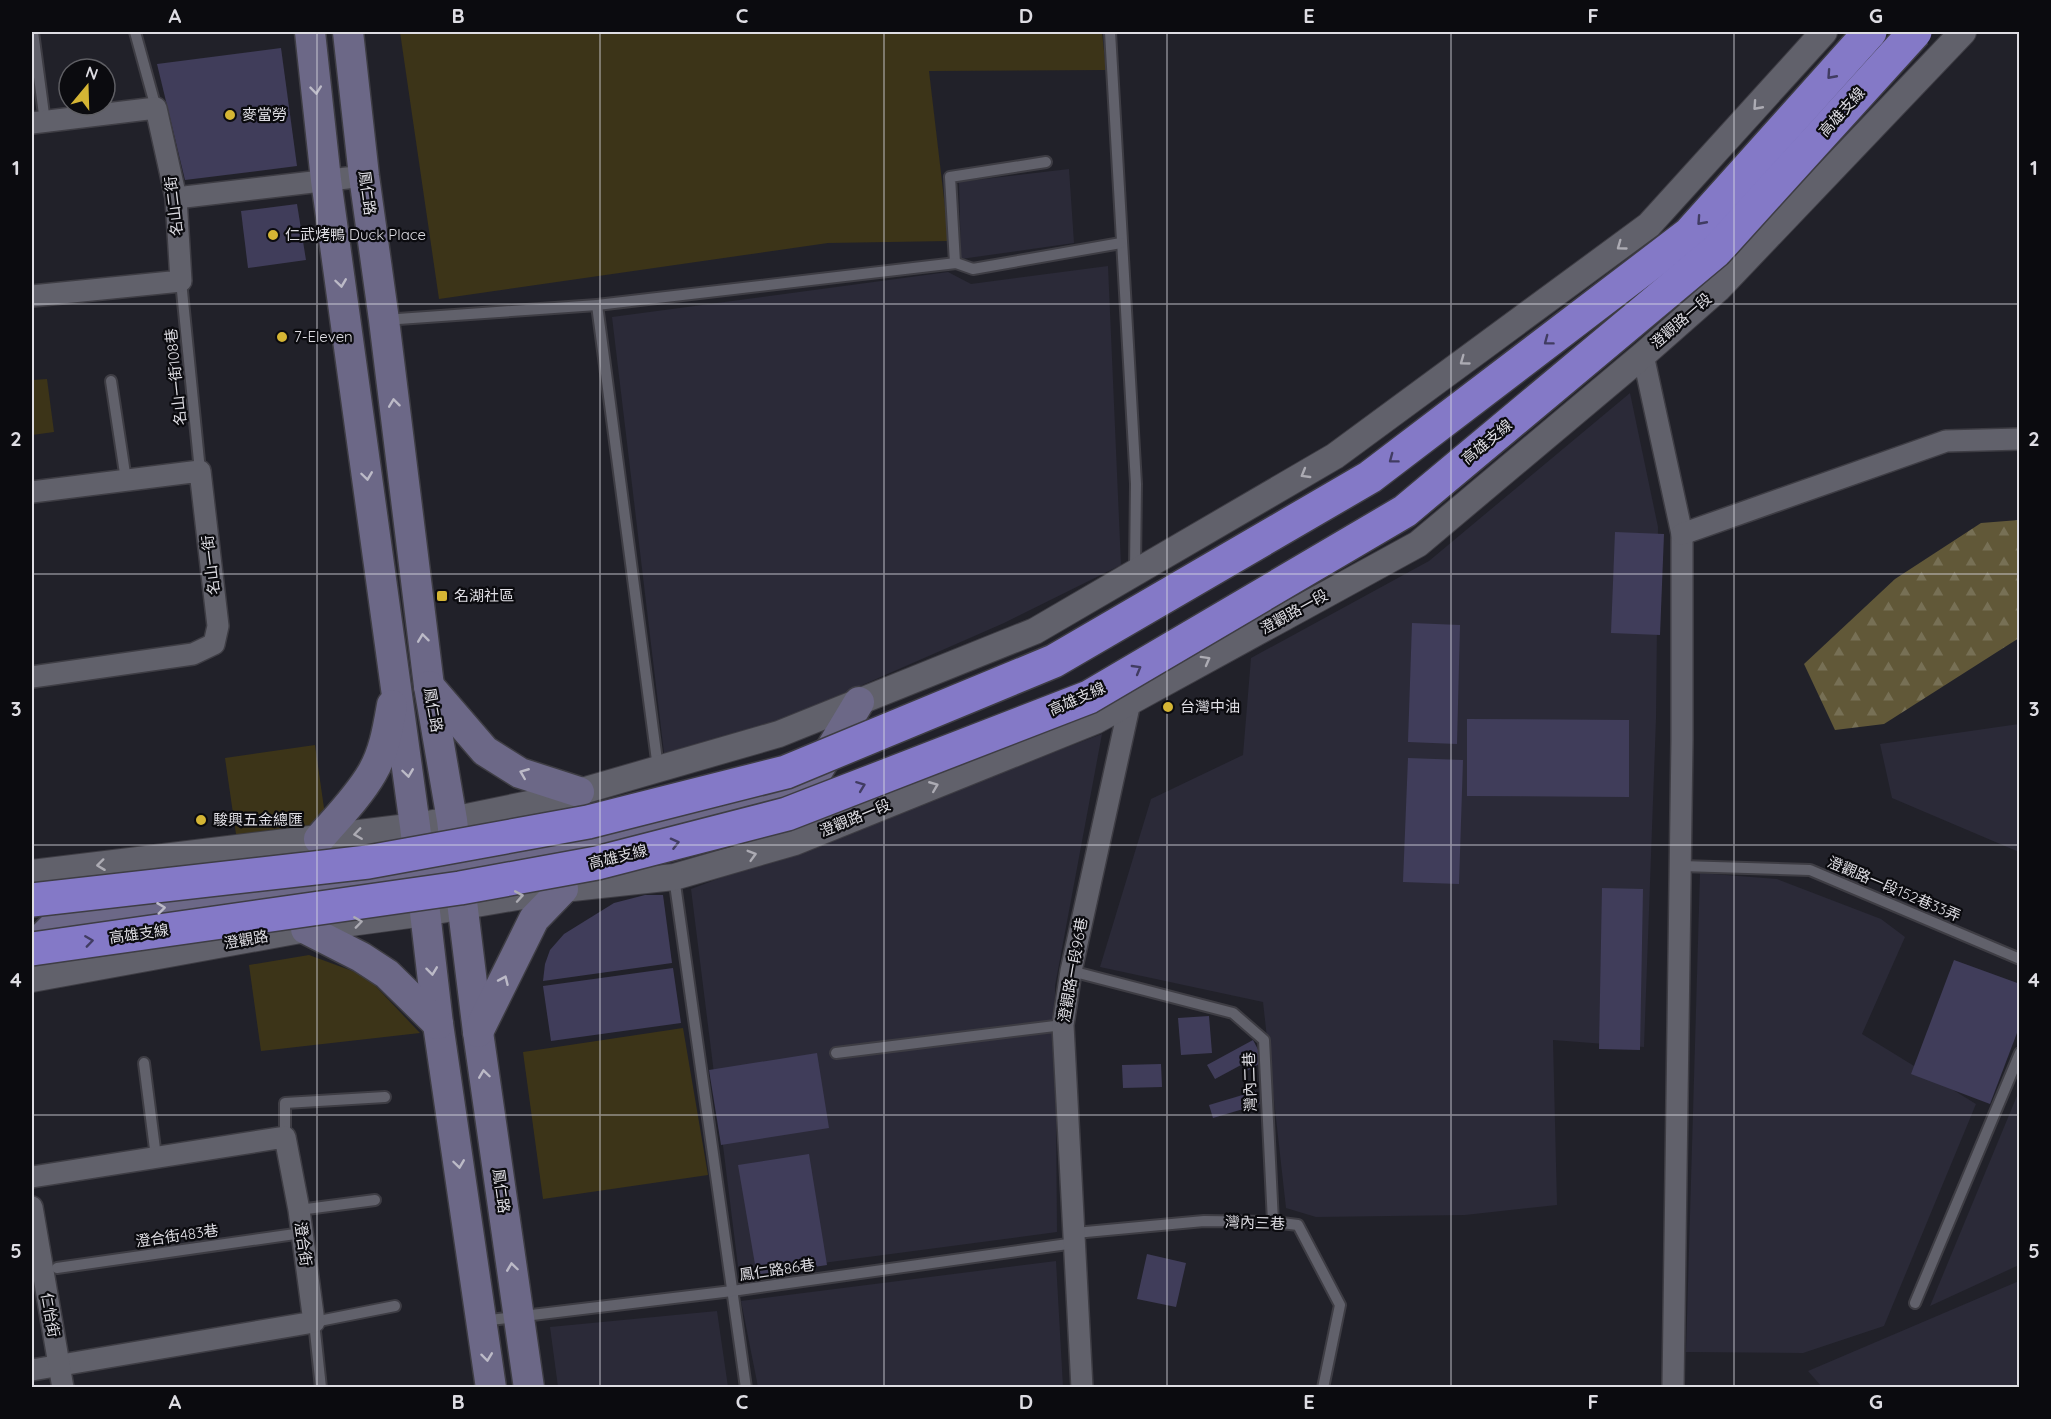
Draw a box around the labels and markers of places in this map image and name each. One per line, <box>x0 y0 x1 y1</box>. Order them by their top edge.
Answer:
place label: 麥當勞 <box>242 105 287 124</box>
marker: 麥當勞 <box>223 108 237 122</box>
place label: 仁武烤鴨 Duck Place <box>285 225 426 244</box>
marker: 仁武烤鴨 Duck Place <box>266 228 280 242</box>
place label: 7-Eleven <box>294 327 353 346</box>
marker: 7-Eleven <box>275 330 289 344</box>
place label: 名湖社區 <box>454 586 514 605</box>
marker: 名湖社區 <box>435 589 449 603</box>
place label: 台灣中油 <box>1180 697 1240 716</box>
marker: 台灣中油 <box>1161 700 1175 714</box>
place label: 駿興五金總匯 <box>213 810 303 829</box>
marker: 駿興五金總匯 <box>194 813 208 827</box>

